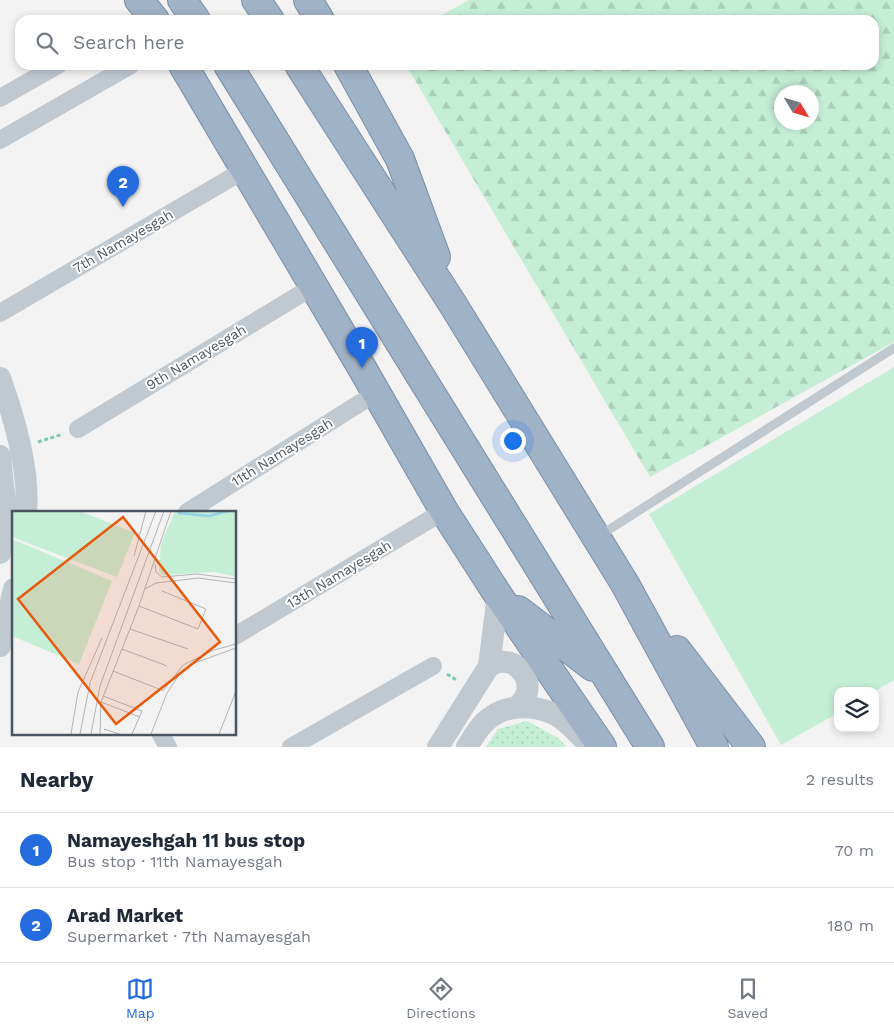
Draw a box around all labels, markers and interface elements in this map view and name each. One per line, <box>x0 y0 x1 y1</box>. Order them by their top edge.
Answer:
search box <box>15 15 879 70</box>
icon: search <box>33 29 61 57</box>
text: Search here <box>73 31 184 54</box>
north arrow <box>774 85 819 130</box>
pin: 2 <box>107 166 139 207</box>
street label: 7th Namayesgah <box>70 206 176 276</box>
street label: 9th Namayesgah <box>143 321 249 393</box>
pin: 1 <box>346 327 378 368</box>
street label: 11th Namayesgah <box>229 415 335 489</box>
your location <box>500 428 526 454</box>
inset map <box>12 511 236 734</box>
street label: 13th Namayesgah <box>284 537 394 611</box>
map controls <box>834 687 879 732</box>
button: layers <box>834 687 879 732</box>
text: Nearby <box>20 767 93 792</box>
text: 2 results <box>806 770 874 789</box>
text: Namayeshgah 11 bus stop <box>67 829 305 852</box>
text: 1 <box>33 841 39 860</box>
text: 70 m <box>835 841 874 860</box>
text: Bus stop · 11th Namayesgah <box>67 852 283 871</box>
text: Arad Market <box>67 904 183 927</box>
text: 2 <box>31 916 41 935</box>
text: 180 m <box>827 916 874 935</box>
text: Supermarket · 7th Namayesgah <box>67 927 311 946</box>
tab: Map <box>126 975 155 1021</box>
tab: Directions <box>406 975 476 1021</box>
tab: Saved <box>727 975 768 1021</box>

